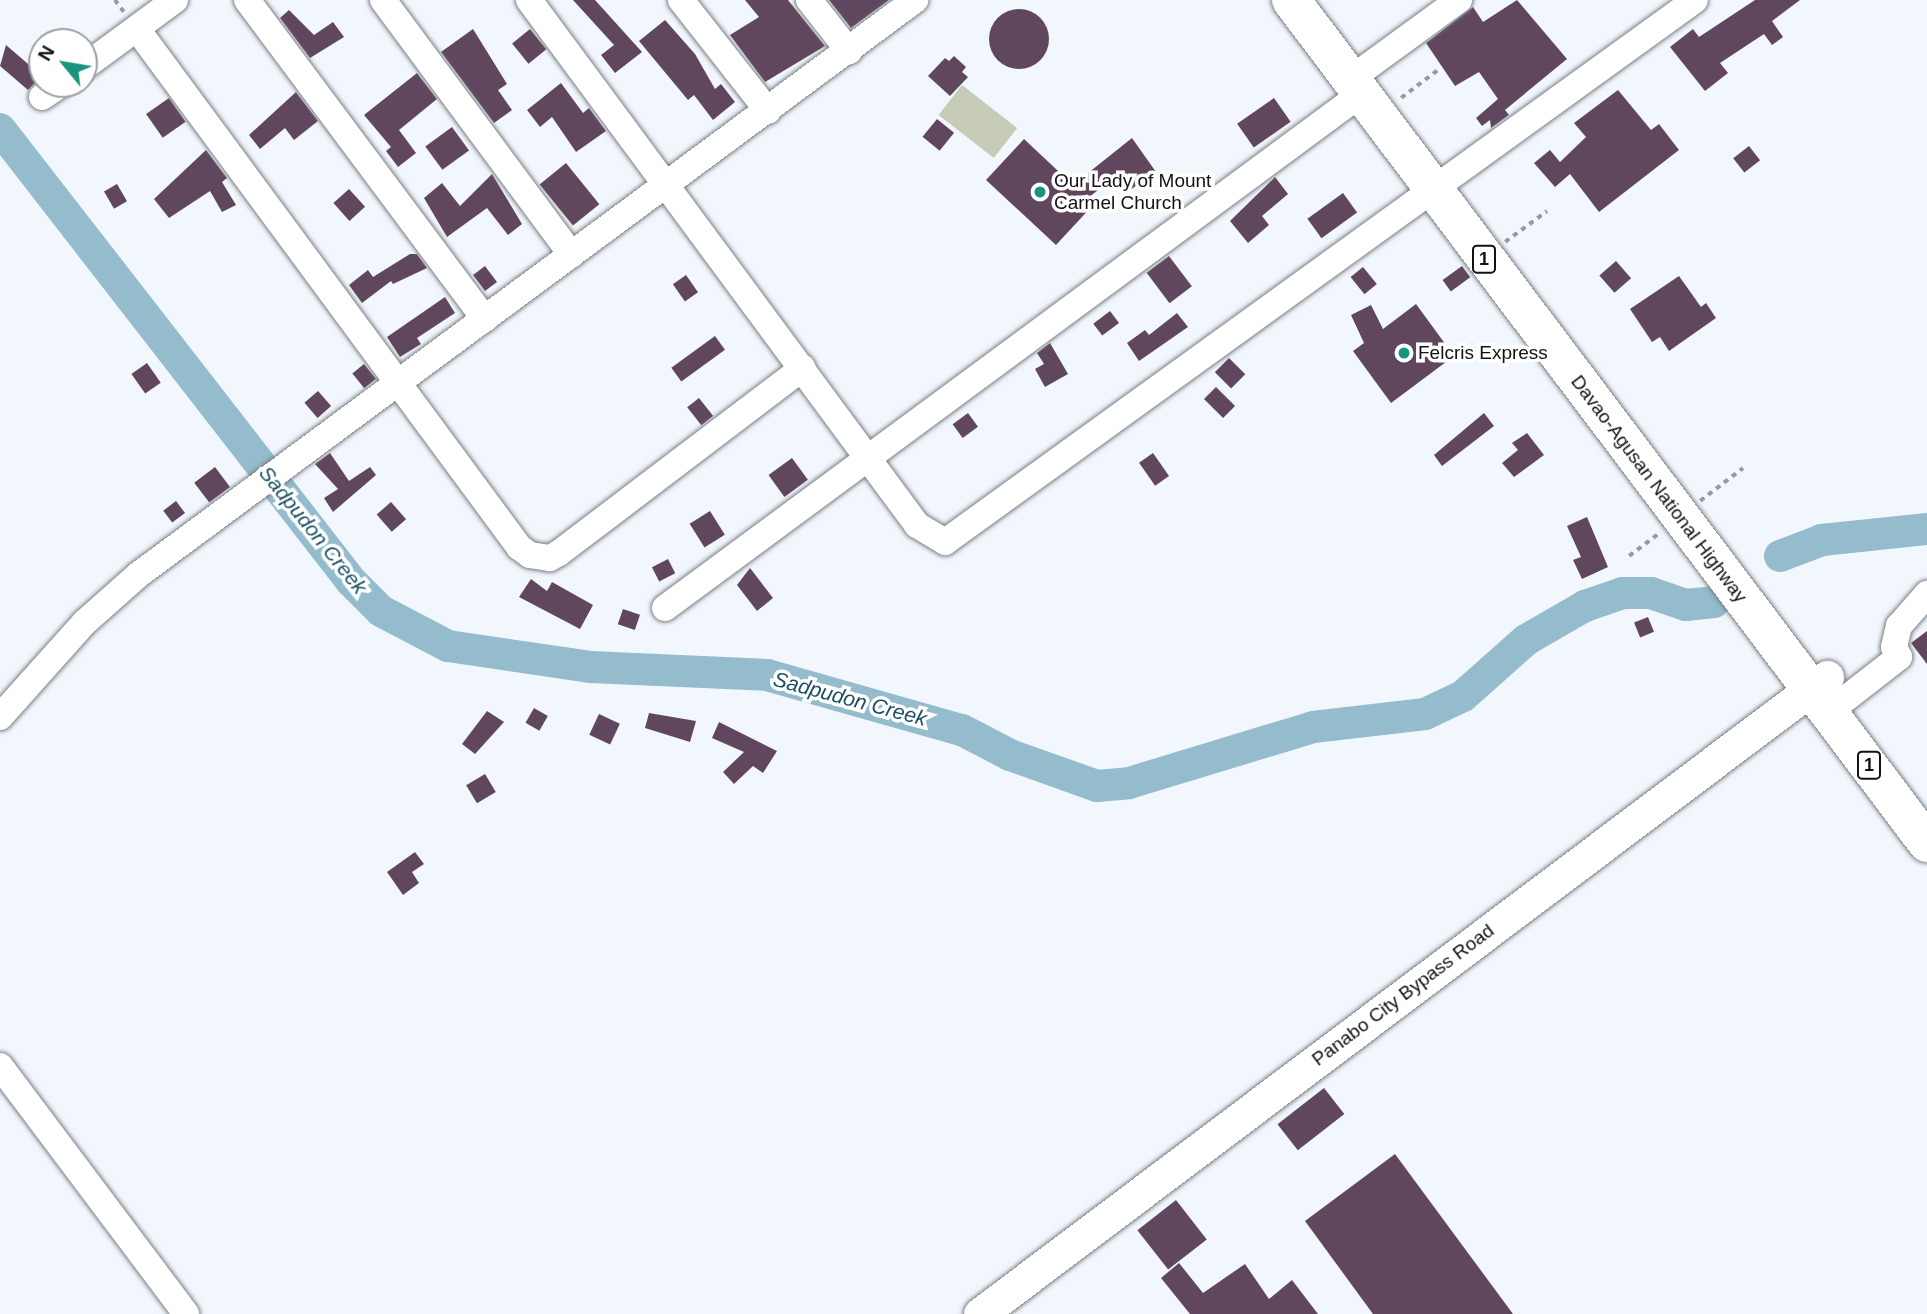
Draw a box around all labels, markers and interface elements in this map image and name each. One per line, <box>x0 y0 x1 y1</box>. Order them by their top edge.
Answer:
north arrow <box>28 28 98 98</box>
text: N <box>34 42 59 64</box>
place label: Our Lady of Mount Carmel Church <box>1054 170 1211 214</box>
marker: Our Lady of Mount Carmel Church <box>1032 184 1048 200</box>
road number: 1 <box>1472 244 1496 274</box>
place label: Felcris Express <box>1418 342 1548 364</box>
marker: Felcris Express <box>1396 345 1412 361</box>
street label: Davao-Agusan National Highway <box>1566 371 1752 607</box>
water label: Sadpudon Creek <box>254 461 372 599</box>
water label: Sadpudon Creek <box>771 666 929 732</box>
road number: 1 <box>1857 750 1881 780</box>
street label: Panabo City Bypass Road <box>1308 919 1498 1071</box>

